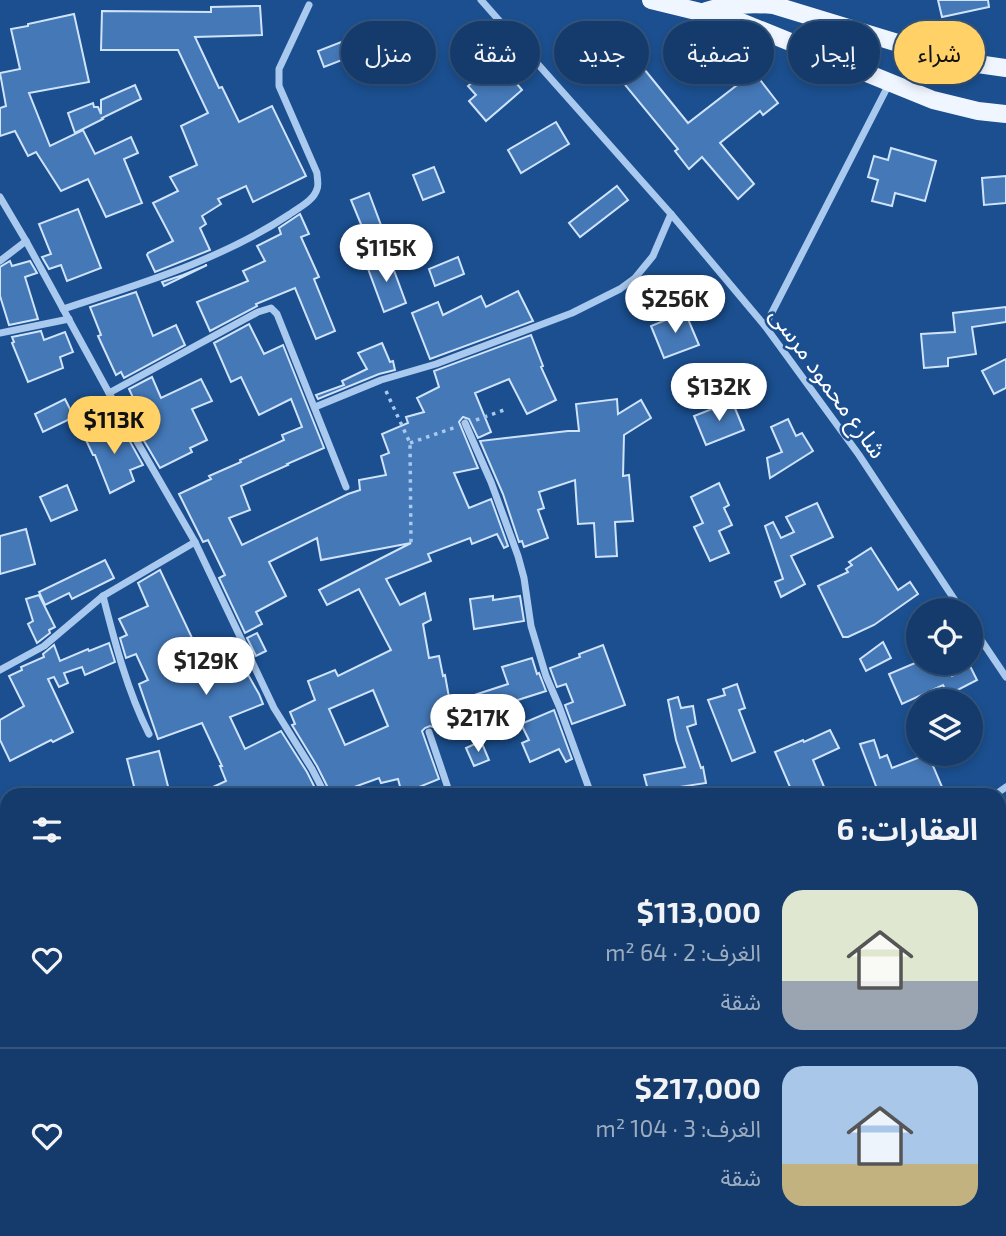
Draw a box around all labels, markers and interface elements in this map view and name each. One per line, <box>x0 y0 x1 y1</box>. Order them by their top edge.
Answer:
chip: منزل <box>341 21 436 84</box>
chip: شقة <box>450 21 540 84</box>
chip: جديد <box>554 21 649 84</box>
chip: تصفية <box>663 21 774 84</box>
chip: إيجار <box>788 21 880 84</box>
chip: شراء <box>894 21 985 84</box>
pin: $115K <box>337 224 435 284</box>
text: $115K <box>356 233 416 261</box>
pin: $256K <box>626 276 724 335</box>
text: $256K <box>641 284 709 312</box>
street label: شارع محمود مرسى <box>761 301 894 466</box>
pin: $132K <box>670 364 768 423</box>
text: $132K <box>687 372 751 400</box>
pin: $113K <box>65 396 163 456</box>
text: $113K <box>84 405 144 433</box>
map controls <box>906 598 983 766</box>
button: locate <box>906 598 983 675</box>
pin: $129K <box>157 638 255 697</box>
text: $129K <box>174 646 238 674</box>
button: layers <box>906 689 983 766</box>
pin: $217K <box>429 694 527 754</box>
text: $217K <box>446 703 510 731</box>
text: العقارات: 6 <box>837 810 978 846</box>
icon: filters <box>28 811 66 849</box>
text: $113,000 <box>637 893 761 929</box>
icon: home <box>838 918 922 1002</box>
text: الغرف: 2 · 64 m² <box>605 938 761 966</box>
icon: heart <box>28 941 66 979</box>
text: شقة <box>720 987 761 1015</box>
text: $217,000 <box>635 1069 761 1105</box>
icon: home <box>838 1094 922 1178</box>
text: الغرف: 3 · 104 m² <box>596 1114 761 1142</box>
icon: heart <box>28 1117 66 1155</box>
text: شقة <box>720 1163 761 1191</box>

